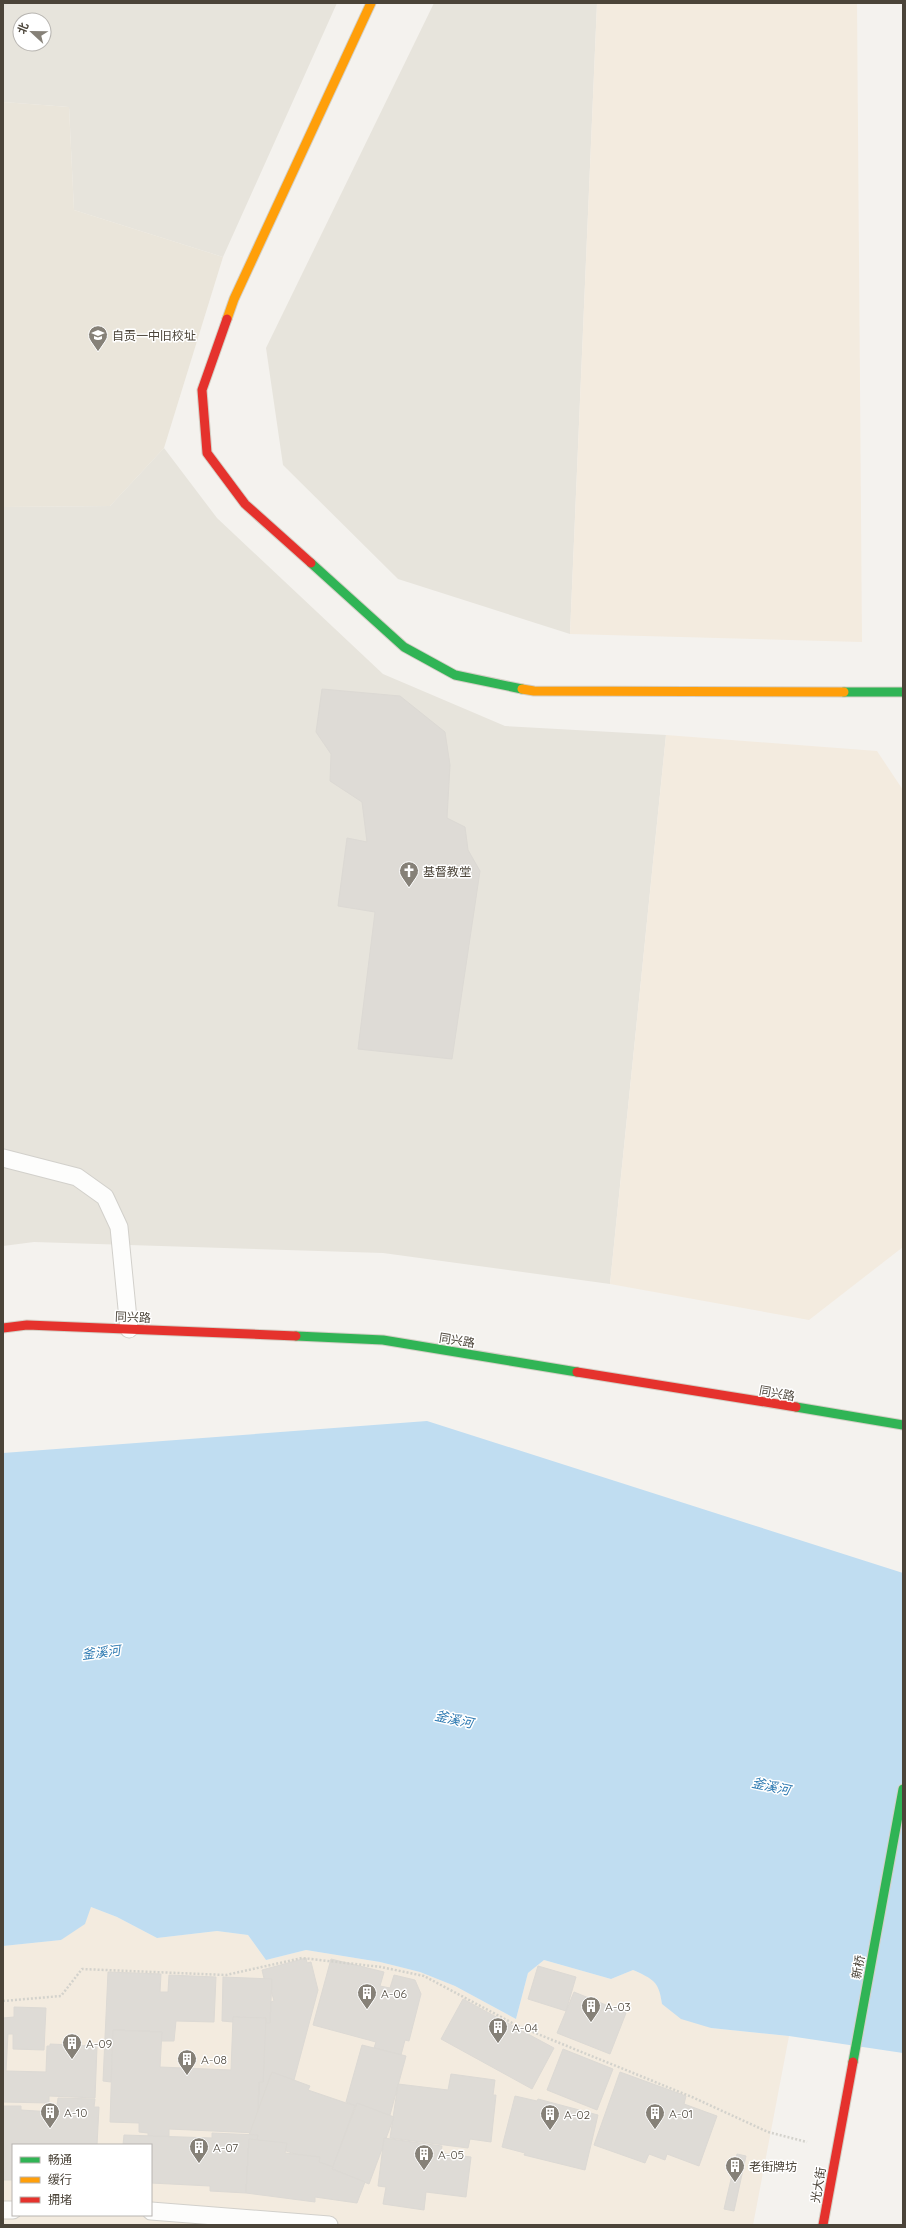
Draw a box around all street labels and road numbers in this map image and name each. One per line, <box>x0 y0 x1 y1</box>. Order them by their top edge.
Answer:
street label: 同兴路 <box>115 1309 151 1325</box>
street label: 同兴路 <box>438 1330 476 1350</box>
street label: 同兴路 <box>758 1382 796 1404</box>
street label: 新桥 <box>849 1954 867 1980</box>
street label: 光大街 <box>807 2166 829 2204</box>

